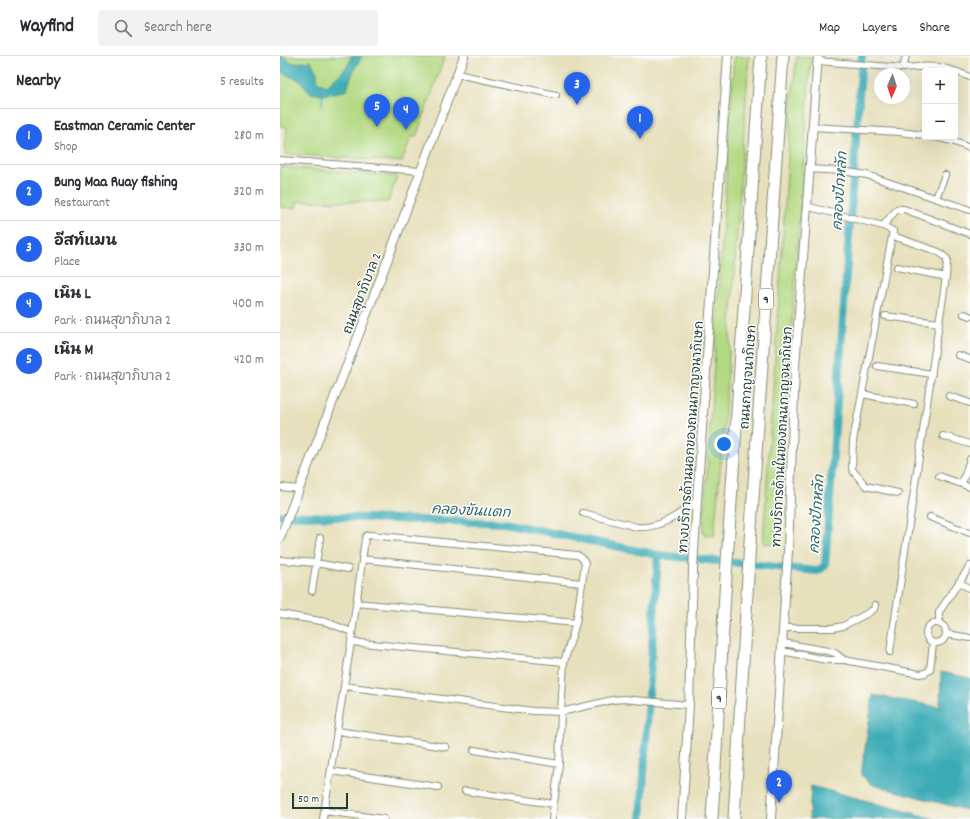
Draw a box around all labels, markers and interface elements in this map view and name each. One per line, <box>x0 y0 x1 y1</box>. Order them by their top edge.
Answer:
search box <box>98 10 378 46</box>
text: Wayfind <box>20 14 74 41</box>
icon: search <box>112 17 134 39</box>
text: Search here <box>144 17 212 39</box>
text: Map <box>819 18 840 38</box>
text: Layers <box>862 18 897 38</box>
text: Share <box>919 18 950 38</box>
north arrow <box>874 68 910 104</box>
map controls <box>922 68 958 140</box>
button: + <box>922 68 958 104</box>
text: Nearby <box>16 70 60 94</box>
pin: 3 <box>564 72 590 105</box>
text: 5 results <box>220 73 264 92</box>
pin: 5 <box>364 94 390 127</box>
pin: 4 <box>393 97 419 130</box>
button: − <box>922 104 958 140</box>
pin: 1 <box>627 106 653 139</box>
text: Eastman Ceramic Center <box>54 116 195 138</box>
text: 1 <box>28 127 30 146</box>
text: 280 m <box>234 127 264 146</box>
text: Shop <box>54 138 77 157</box>
water label: คลองปักหลัก <box>828 150 854 231</box>
text: Bung Maa Ruay fishing <box>54 172 177 194</box>
text: 2 <box>26 183 32 202</box>
text: 320 m <box>234 183 264 202</box>
text: Restaurant <box>54 194 110 213</box>
text: อีสท์แมน <box>54 231 117 253</box>
text: 3 <box>26 239 32 258</box>
text: 330 m <box>233 239 264 258</box>
street label: ถนนสุขาภิบาล 2 <box>339 250 388 337</box>
text: Place <box>54 253 80 272</box>
text: เนิน L <box>54 284 91 306</box>
road number: 9 <box>759 289 773 309</box>
text: 4 <box>26 295 32 314</box>
text: 400 m <box>233 295 264 314</box>
text: Park · ถนนสุขาภิบาล 2 <box>54 312 171 331</box>
street label: ทางบริการด้านนอกของถนนกาญจนาภิเษก <box>674 320 710 554</box>
street label: ถนนกาญจนาภิเษก <box>736 324 763 430</box>
street label: ทางบริการด้านในของถนนกาญจนาภิเษก <box>766 326 799 548</box>
text: เนิน M <box>54 340 93 362</box>
text: 5 <box>26 351 32 370</box>
text: 420 m <box>234 351 264 370</box>
text: Park · ถนนสุขาภิบาล 2 <box>54 368 171 387</box>
your location <box>714 434 734 454</box>
water label: คลองปักหลัก <box>805 473 831 554</box>
water label: คลองขันแตก <box>431 500 512 524</box>
road number: 9 <box>712 688 726 708</box>
pin: 2 <box>766 770 792 803</box>
scale bar <box>292 791 348 810</box>
text: 50 m <box>298 792 319 808</box>

